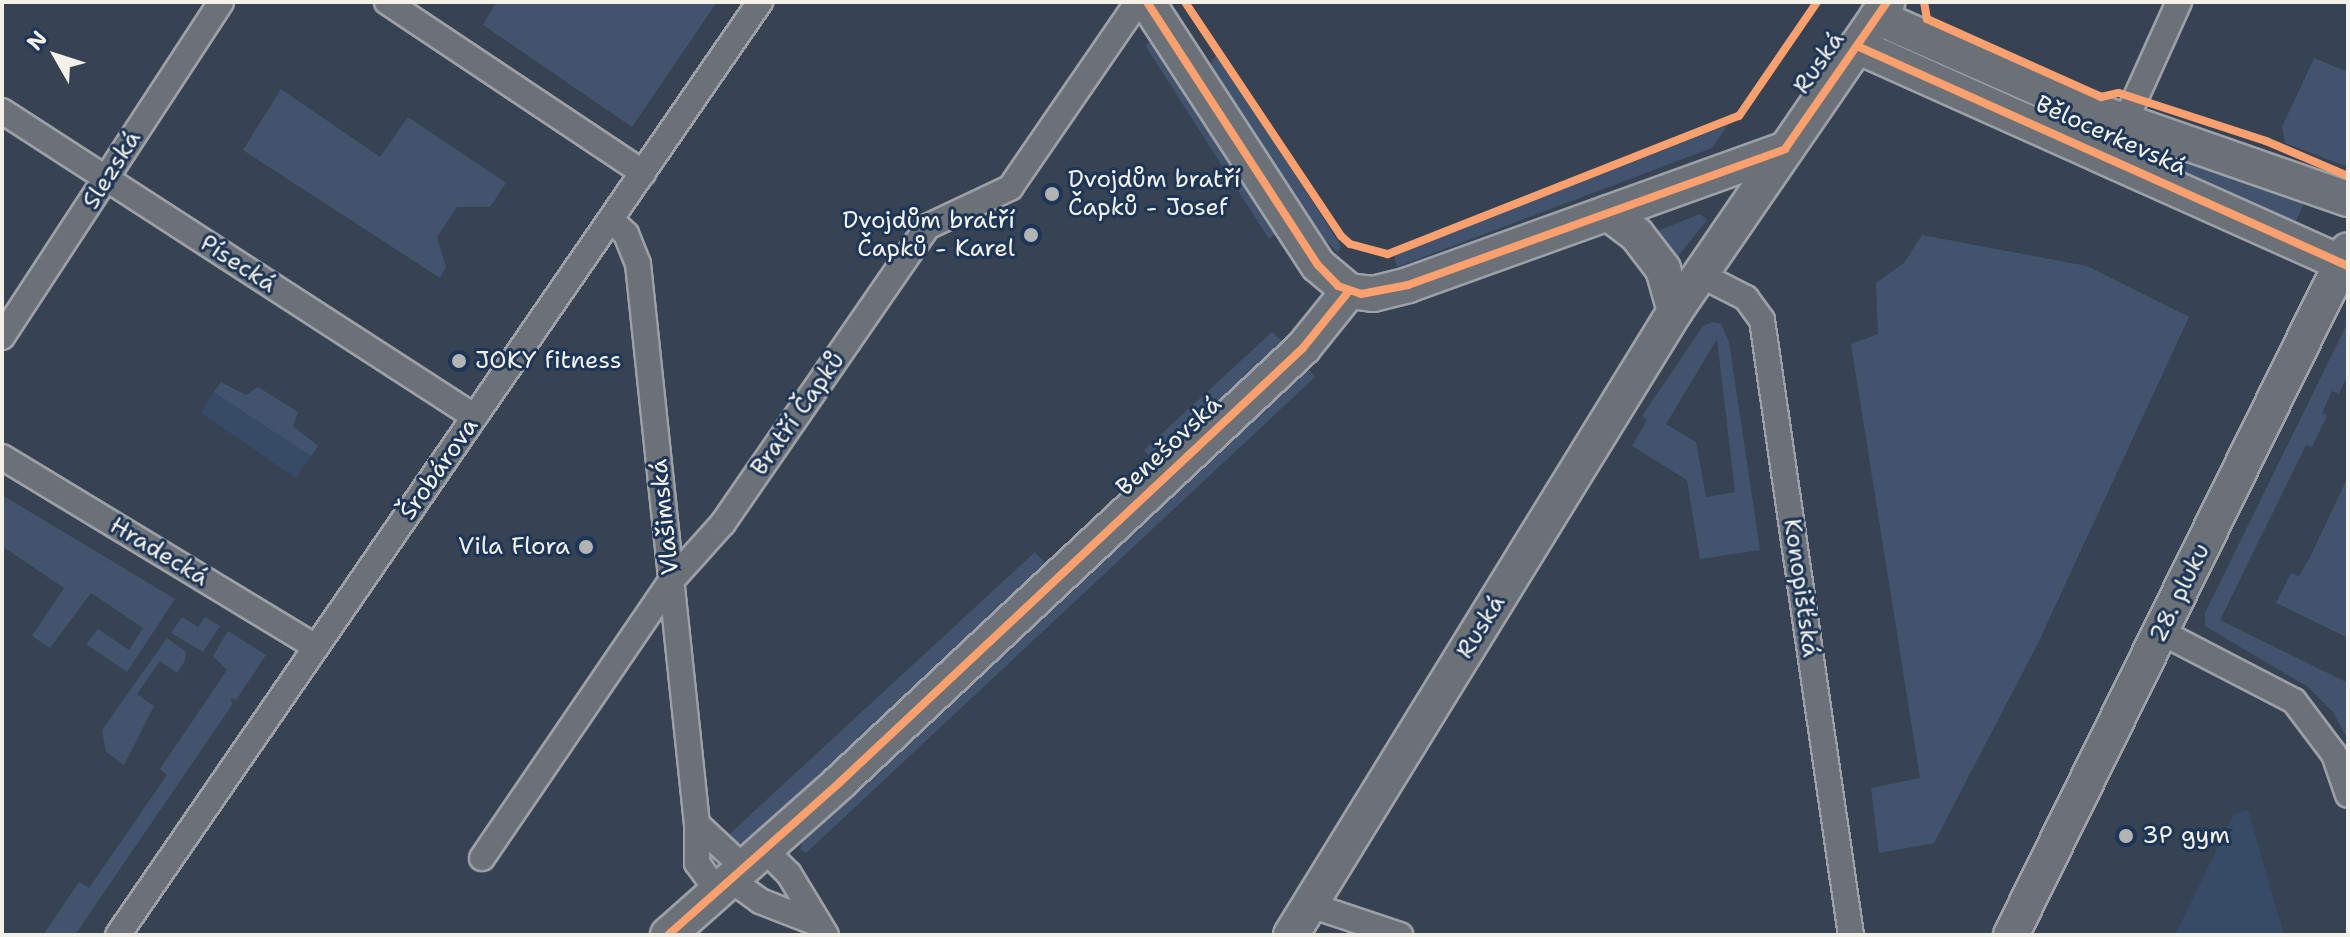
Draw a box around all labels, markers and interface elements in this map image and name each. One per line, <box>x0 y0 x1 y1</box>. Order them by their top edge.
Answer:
north arrow <box>16 16 96 96</box>
text: N <box>20 25 54 56</box>
street label: Ruská <box>1787 26 1851 100</box>
street label: Bělocerkevská <box>2031 90 2191 182</box>
street label: Slezská <box>77 125 147 215</box>
place label: Dvojdům bratří Čapků - Josef <box>1068 166 1241 222</box>
marker: Dvojdům bratří Čapků - Josef <box>1043 185 1061 203</box>
place label: Dvojdům bratří Čapků - Karel <box>842 207 1015 263</box>
marker: Dvojdům bratří Čapků - Karel <box>1022 226 1040 244</box>
street label: Písecká <box>195 229 281 299</box>
place label: JOKY fitness <box>475 347 622 375</box>
street label: Bratří Čapků <box>745 347 851 481</box>
marker: JOKY fitness <box>450 352 468 370</box>
street label: Benešovská <box>1111 390 1227 502</box>
street label: Šrobárova <box>394 413 484 525</box>
street label: Vlašimská <box>645 458 685 576</box>
street label: Hradecká <box>105 511 213 593</box>
street label: Konopišťská <box>1777 517 1825 659</box>
place label: Vila Flora <box>458 533 570 561</box>
marker: Vila Flora <box>577 538 595 556</box>
street label: 28. pluku <box>2144 539 2216 647</box>
street label: Ruská <box>1450 590 1512 664</box>
place label: 3P gym <box>2142 822 2230 850</box>
marker: 3P gym <box>2117 827 2135 845</box>

